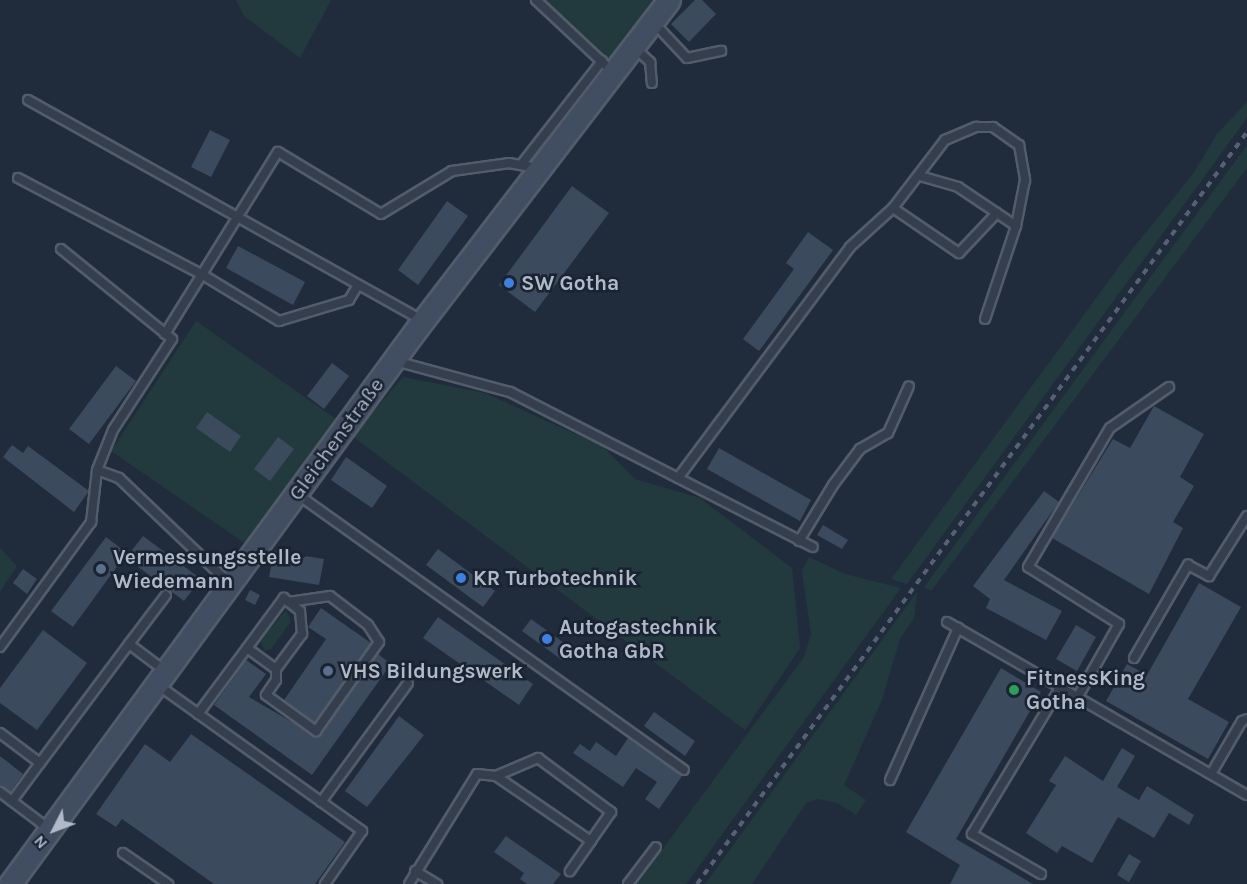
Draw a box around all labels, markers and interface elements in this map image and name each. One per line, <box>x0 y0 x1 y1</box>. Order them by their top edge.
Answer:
place label: SW Gotha <box>521 270 619 296</box>
marker: SW Gotha <box>502 276 516 290</box>
street label: Gleichenstraße <box>283 373 389 505</box>
place label: Vermessungsstelle Wiedemann <box>113 544 301 594</box>
marker: Vermessungsstelle Wiedemann <box>94 562 108 576</box>
place label: KR Turbotechnik <box>473 565 637 591</box>
marker: KR Turbotechnik <box>454 571 468 585</box>
place label: Autogastechnik Gotha GbR <box>559 614 717 664</box>
marker: Autogastechnik Gotha GbR <box>540 632 554 646</box>
place label: VHS Bildungswerk <box>340 658 523 684</box>
marker: VHS Bildungswerk <box>321 664 335 678</box>
place label: FitnessKing Gotha <box>1026 665 1145 715</box>
marker: FitnessKing Gotha <box>1007 683 1021 697</box>
north arrow <box>24 800 84 860</box>
text: N <box>29 832 51 853</box>

